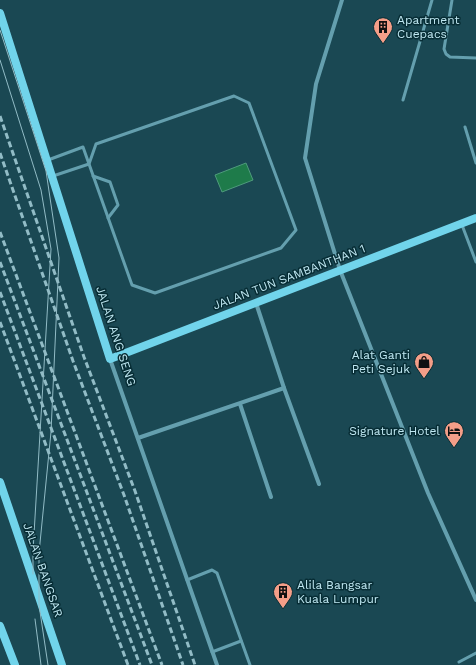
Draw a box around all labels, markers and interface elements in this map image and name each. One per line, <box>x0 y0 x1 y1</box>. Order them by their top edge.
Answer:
place label: Apartment Cuepacs <box>397 13 460 41</box>
building icon: Apartment Cuepacs <box>372 16 394 44</box>
street label: JALAN TUN SAMBANTHAN 1 <box>211 241 367 313</box>
street label: JALAN ANG SENG <box>93 284 139 388</box>
place label: Alat Ganti Peti Sejuk <box>352 348 410 376</box>
shop icon: Alat Ganti Peti Sejuk <box>413 351 435 379</box>
hotel icon: Signature Hotel <box>443 420 465 448</box>
place label: Signature Hotel <box>349 424 440 438</box>
street label: JALAN BANGSAR <box>20 521 66 619</box>
place label: Alila Bangsar Kuala Lumpur <box>297 578 379 606</box>
building icon: Alila Bangsar Kuala Lumpur <box>272 581 294 609</box>

